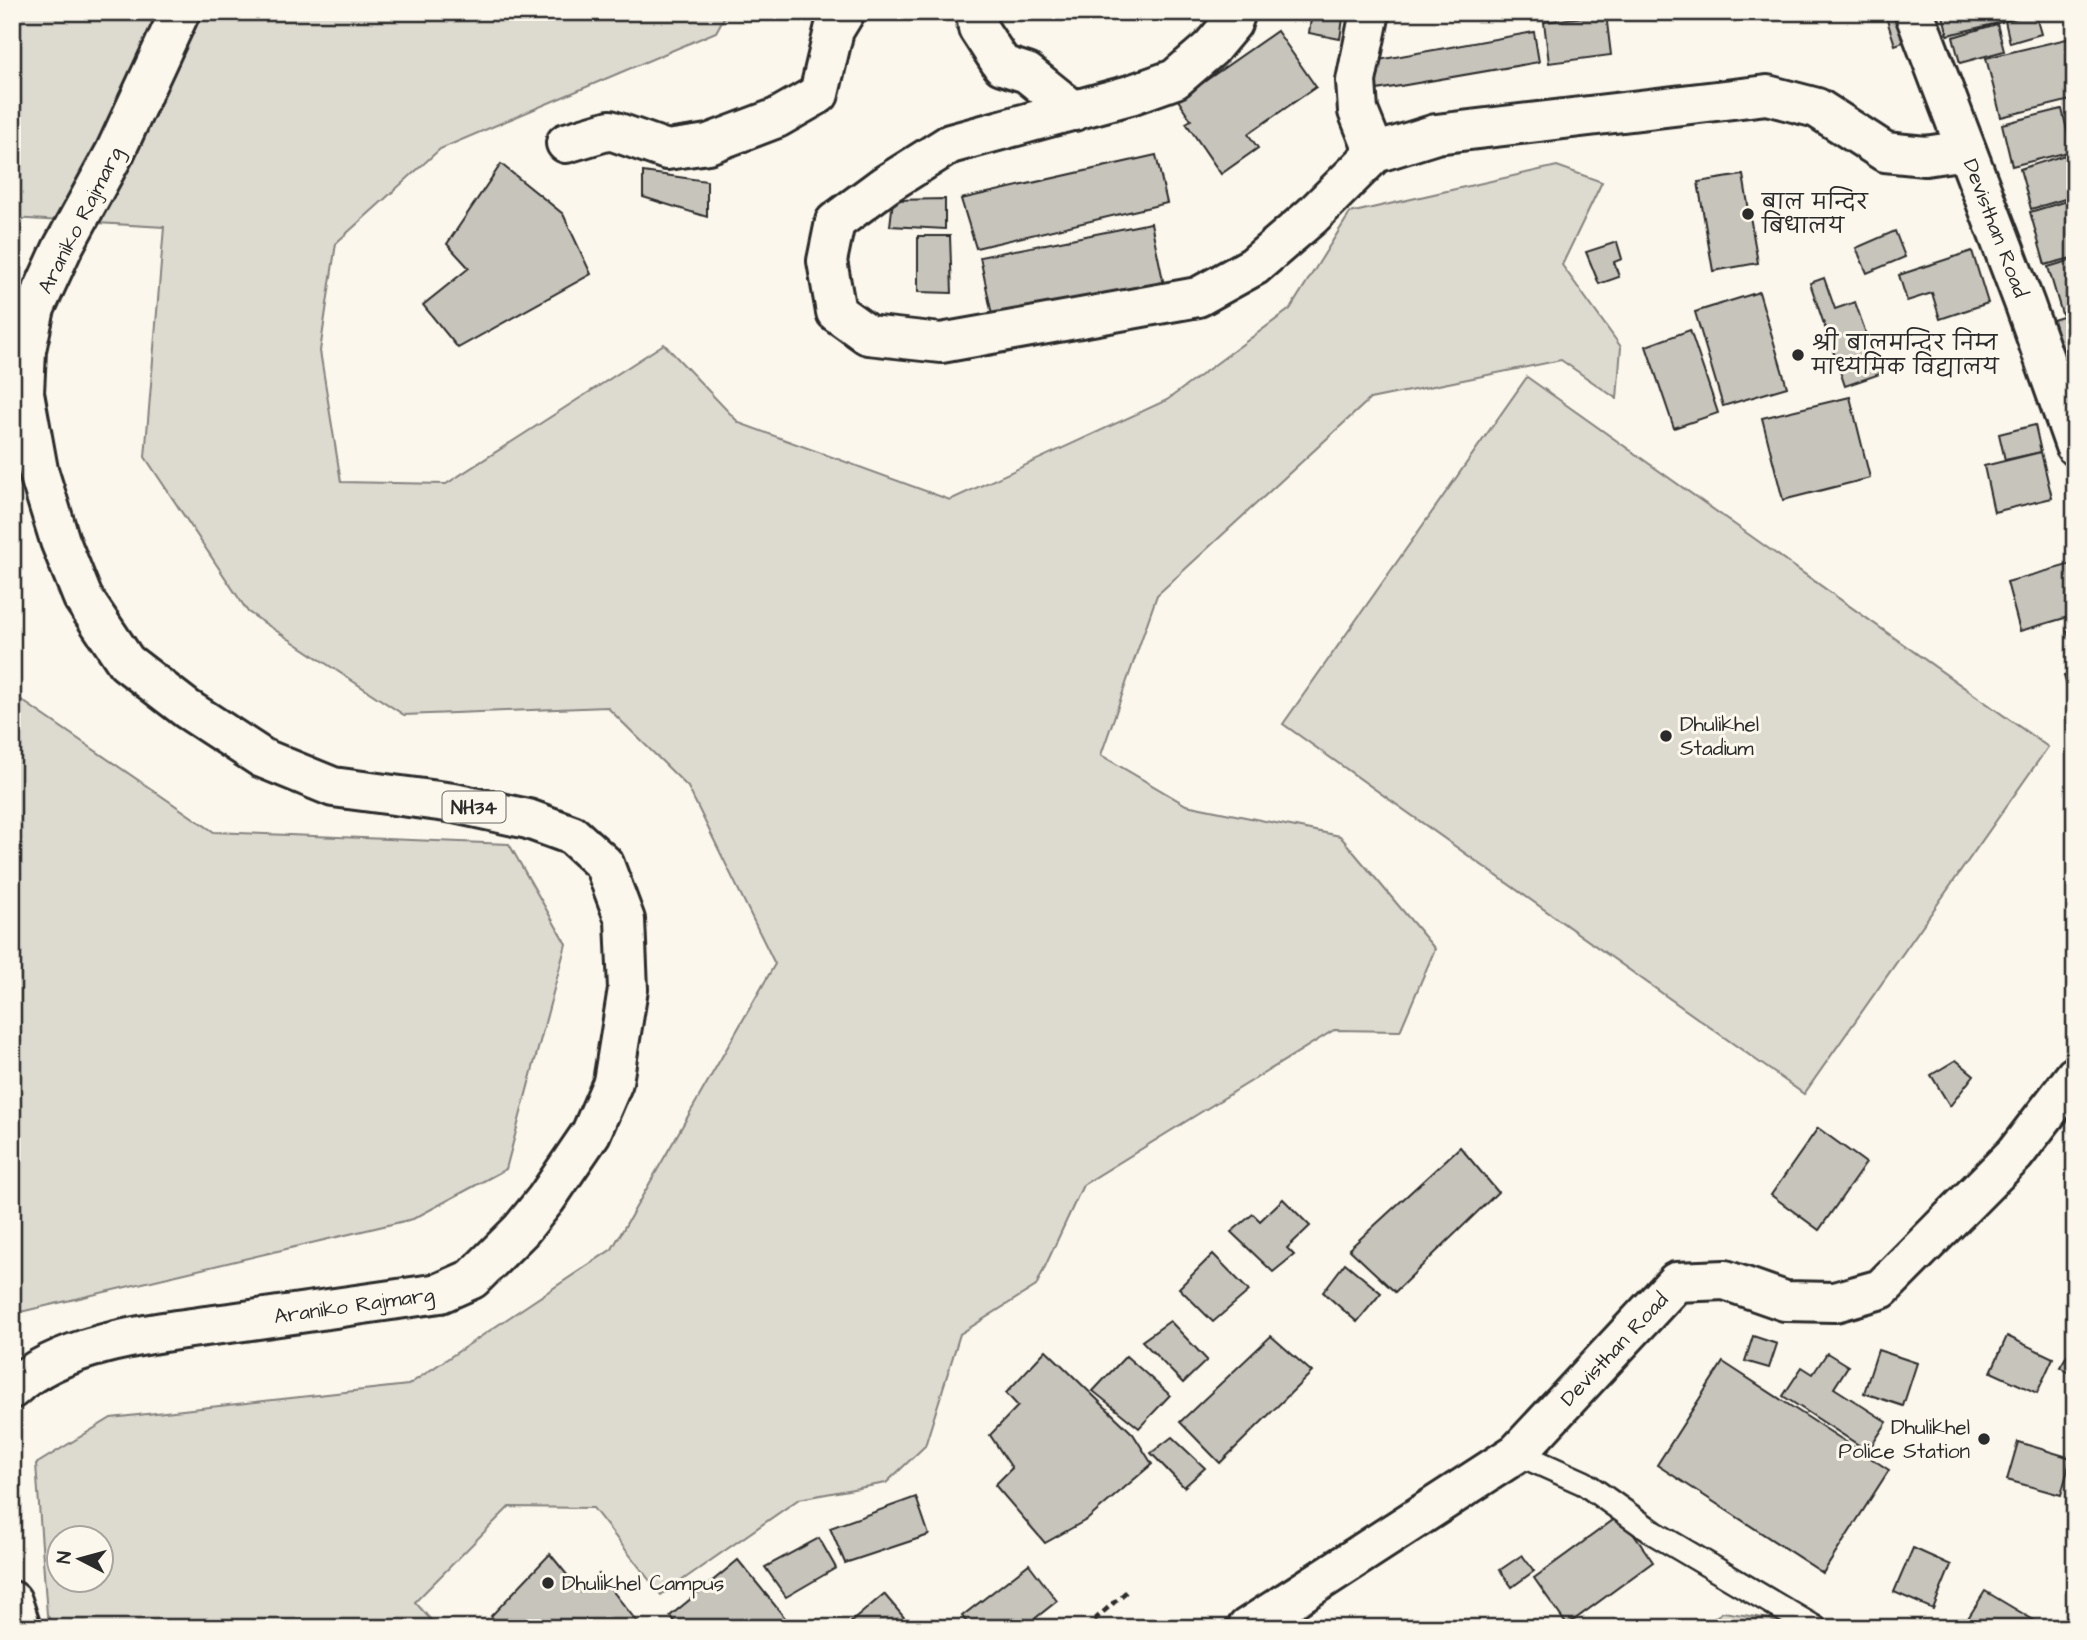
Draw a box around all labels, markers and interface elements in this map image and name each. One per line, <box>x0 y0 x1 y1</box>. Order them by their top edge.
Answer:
street label: Araniko Rajmarg <box>31 142 132 300</box>
street label: Devisthan Road <box>1956 155 2035 302</box>
place label: बाल मन्दिर बिधालय <box>1761 186 1869 241</box>
marker: बाल मन्दिर बिधालय <box>1740 206 1756 222</box>
place label: श्री बालमन्दिर निम्न माध्यमिक विद्यालय <box>1811 327 2000 382</box>
marker: श्री बालमन्दिर निम्न माध्यमिक विद्यालय <box>1790 347 1806 363</box>
place label: Dhulikhel Stadium <box>1680 710 1759 763</box>
marker: Dhulikhel Stadium <box>1658 728 1674 744</box>
road number: NH34 <box>442 792 505 822</box>
street label: Araniko Rajmarg <box>272 1280 436 1333</box>
street label: Devisthan Road <box>1554 1286 1675 1413</box>
place label: Dhulikhel Police Station <box>1839 1413 1970 1466</box>
marker: Dhulikhel Police Station <box>1976 1431 1992 1447</box>
north arrow <box>46 1524 116 1594</box>
text: N <box>51 1550 79 1565</box>
place label: Dhulikhel Campus <box>562 1569 724 1599</box>
marker: Dhulikhel Campus <box>540 1575 556 1591</box>

